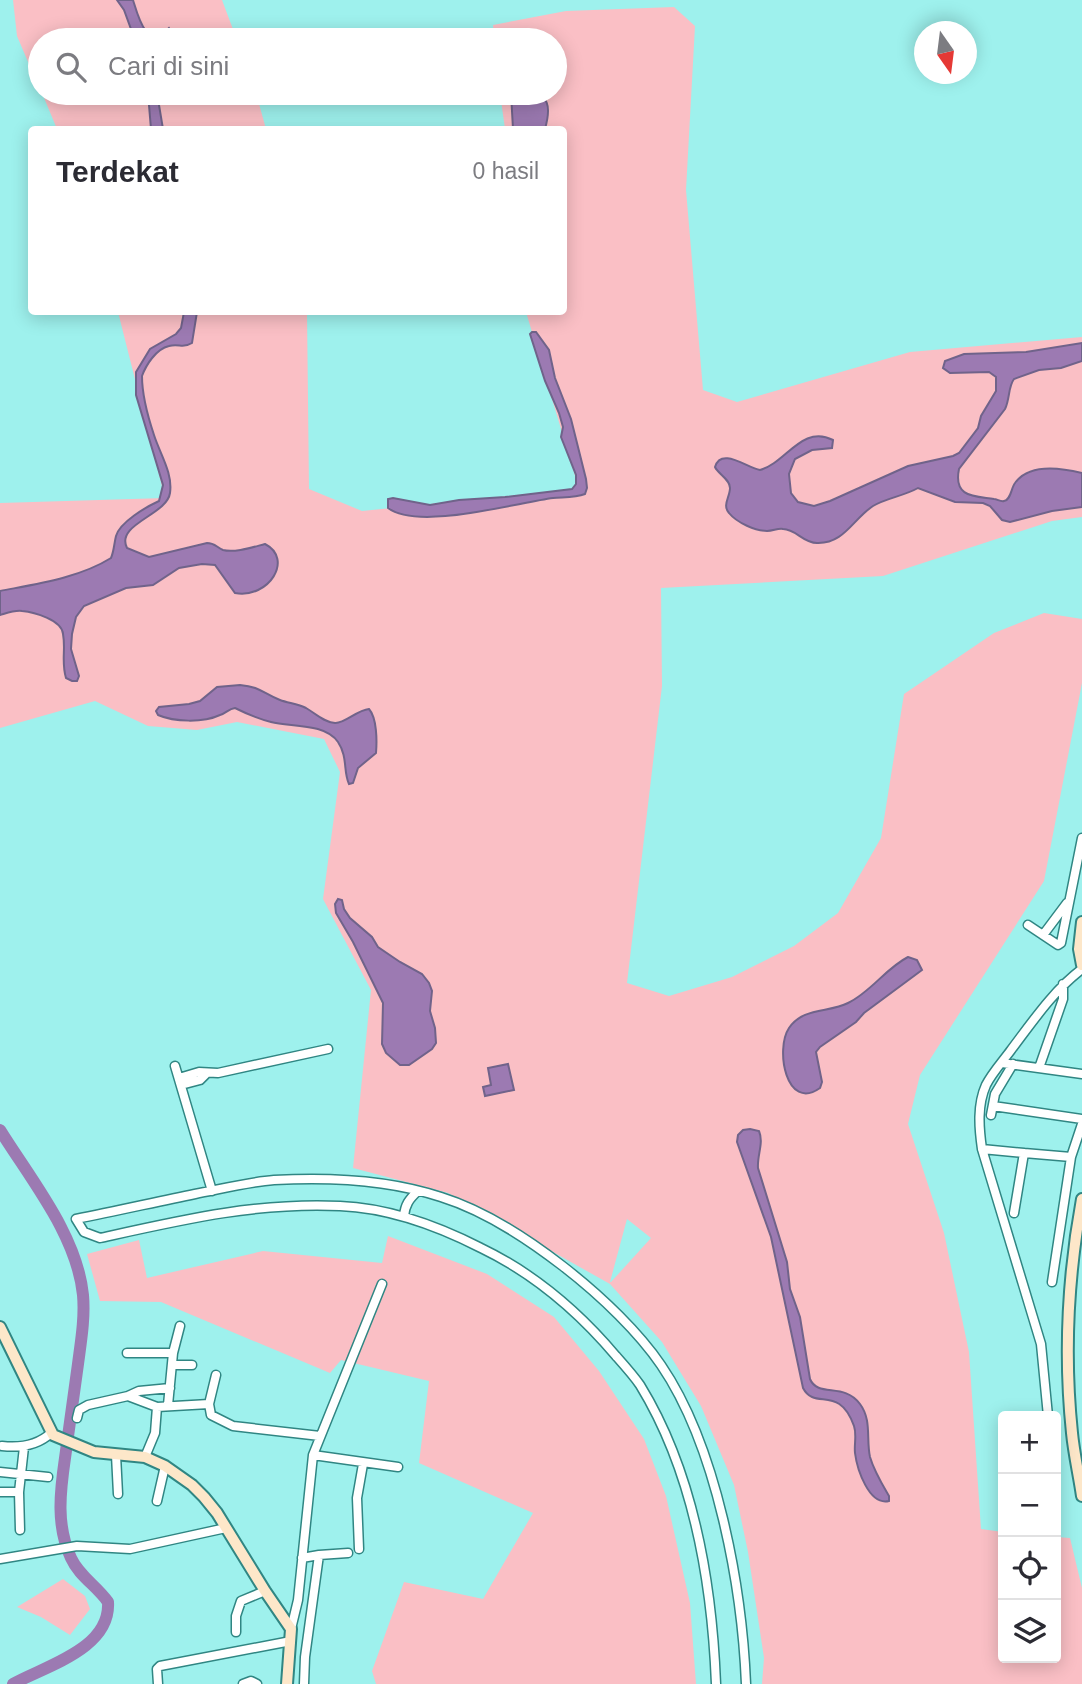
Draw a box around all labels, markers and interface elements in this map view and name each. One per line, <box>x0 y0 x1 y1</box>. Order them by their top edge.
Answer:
north arrow <box>914 21 977 84</box>
search box <box>28 28 567 105</box>
icon: search <box>52 48 90 86</box>
text: Cari di sini <box>108 51 229 81</box>
text: Terdekat <box>56 155 179 188</box>
text: 0 hasil <box>473 158 539 184</box>
map controls <box>998 1411 1061 1663</box>
button: + <box>998 1411 1061 1474</box>
button: − <box>998 1474 1061 1537</box>
button: locate <box>998 1537 1061 1600</box>
button: layers <box>998 1600 1061 1663</box>

